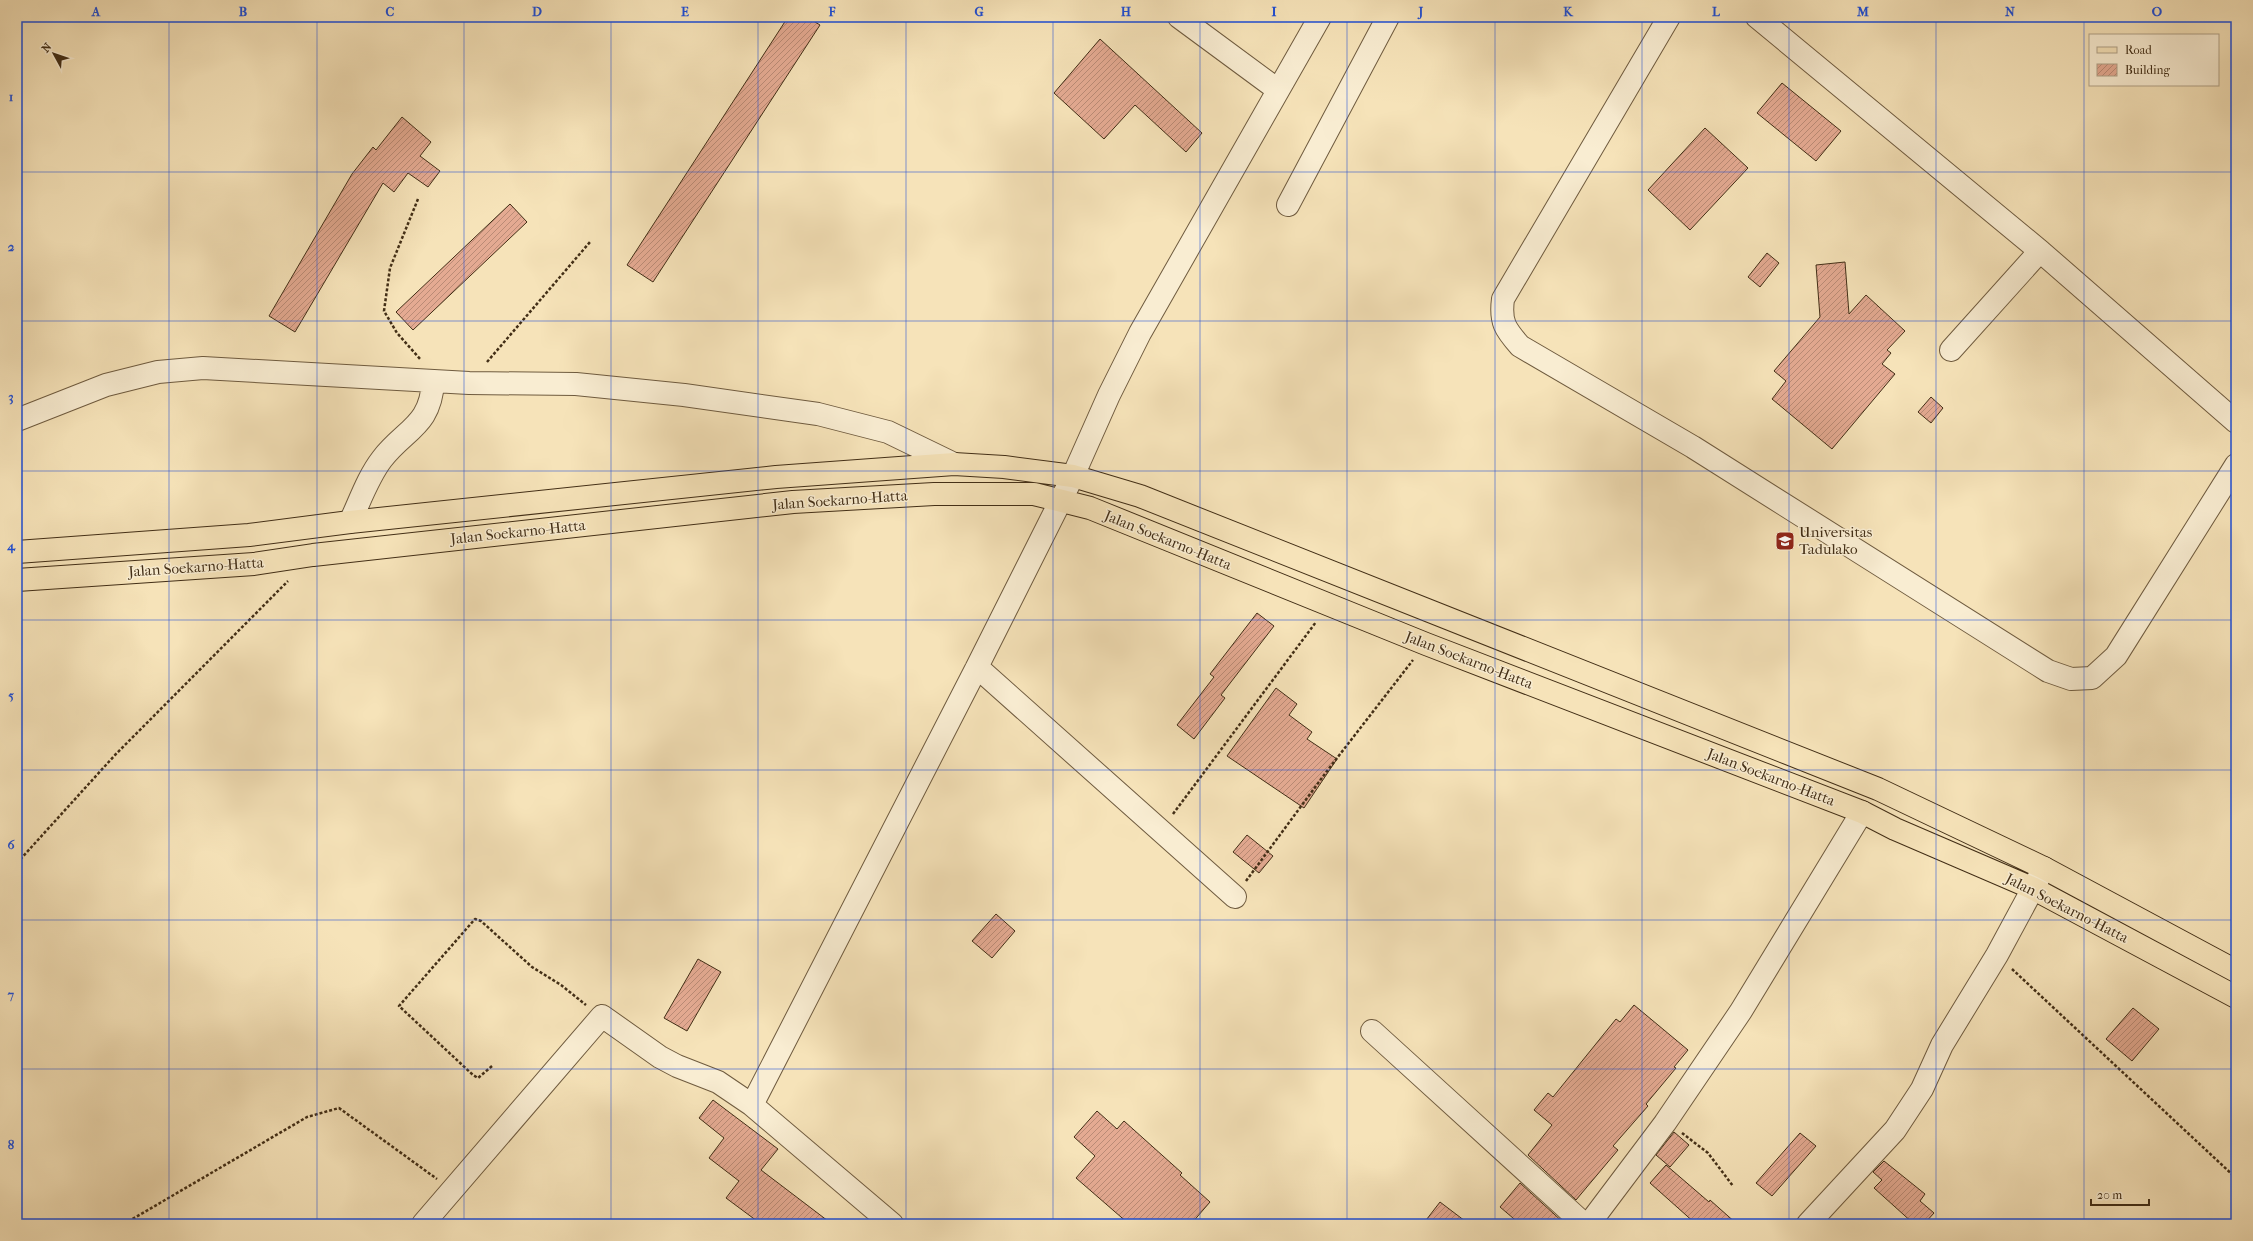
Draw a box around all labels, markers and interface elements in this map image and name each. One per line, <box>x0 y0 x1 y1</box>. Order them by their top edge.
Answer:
text: A <box>91 4 101 19</box>
text: B <box>239 4 248 19</box>
text: C <box>386 4 395 19</box>
text: D <box>532 4 542 19</box>
text: E <box>681 4 689 19</box>
text: F <box>828 4 836 19</box>
text: G <box>974 4 984 19</box>
text: H <box>1121 4 1132 19</box>
text: I <box>1271 4 1277 19</box>
text: J <box>1417 4 1424 20</box>
text: K <box>1563 4 1574 19</box>
text: L <box>1712 4 1721 19</box>
text: M <box>1856 4 1869 19</box>
text: N <box>2005 4 2015 19</box>
text: O <box>2152 4 2162 19</box>
north arrow <box>34 34 74 74</box>
legend <box>2089 34 2219 86</box>
text: N <box>39 40 55 55</box>
text: Road <box>2125 43 2152 57</box>
text: Building <box>2125 63 2170 77</box>
text: 1 <box>9 89 14 104</box>
text: 2 <box>8 239 15 254</box>
text: 3 <box>8 389 14 405</box>
street label: Jalan Soekarno-Hatta <box>771 486 909 514</box>
street label: Jalan Soekarno-Hatta <box>1101 506 1235 574</box>
street label: Jalan Soekarno-Hatta <box>449 516 587 548</box>
place label: Universitas Tadulako <box>1799 523 1873 558</box>
school or university icon: Universitas Tadulako <box>1774 530 1796 552</box>
text: 4 <box>6 538 16 554</box>
street label: Jalan Soekarno-Hatta <box>127 553 265 581</box>
street label: Jalan Soekarno-Hatta <box>1402 627 1536 693</box>
text: 5 <box>8 688 14 703</box>
street label: Jalan Soekarno-Hatta <box>1704 744 1838 810</box>
text: 6 <box>7 837 15 852</box>
street label: Jalan Soekarno-Hatta <box>2002 869 2132 947</box>
text: 7 <box>7 987 15 1002</box>
text: 8 <box>8 1137 15 1152</box>
scale bar <box>2091 1181 2149 1207</box>
text: 20 m <box>2097 1188 2122 1202</box>

